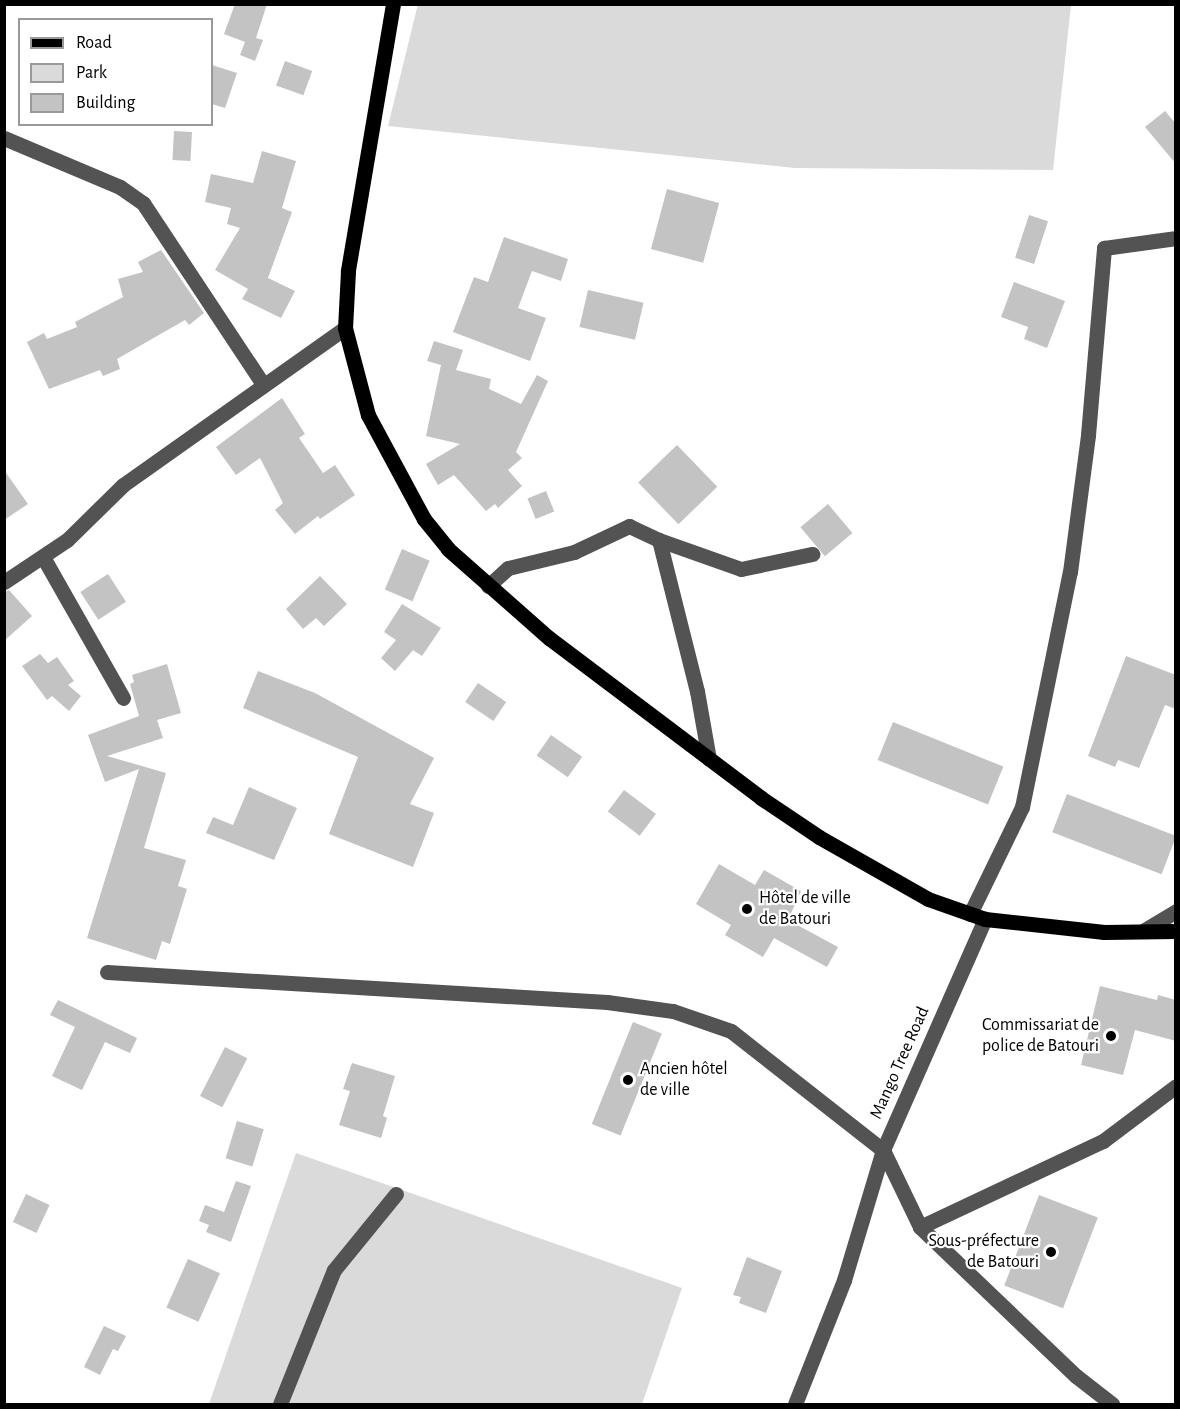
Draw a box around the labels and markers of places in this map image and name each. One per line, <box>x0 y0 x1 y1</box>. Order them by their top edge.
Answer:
place label: Hôtel de ville de Batouri <box>759 888 851 930</box>
marker: Hôtel de ville de Batouri <box>740 902 754 916</box>
place label: Commissariat de police de Batouri <box>982 1015 1099 1058</box>
marker: Commissariat de police de Batouri <box>1104 1029 1118 1043</box>
place label: Ancien hôtel de ville <box>640 1059 728 1102</box>
marker: Ancien hôtel de ville <box>621 1073 635 1087</box>
place label: Sous-préfecture de Batouri <box>928 1231 1039 1274</box>
marker: Sous-préfecture de Batouri <box>1044 1245 1058 1259</box>

